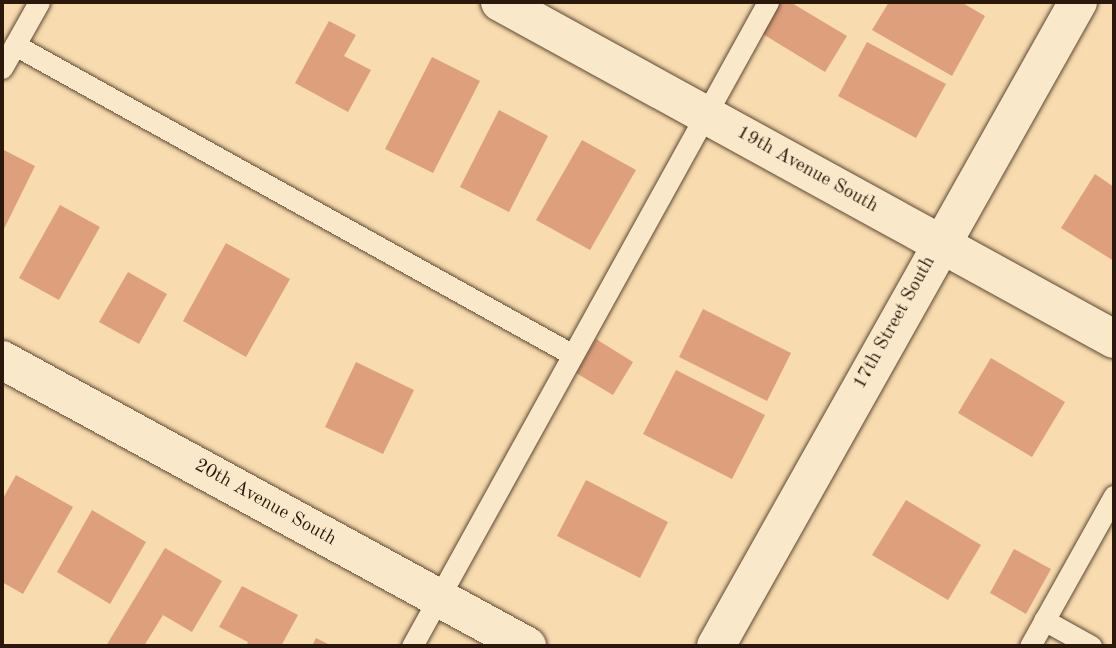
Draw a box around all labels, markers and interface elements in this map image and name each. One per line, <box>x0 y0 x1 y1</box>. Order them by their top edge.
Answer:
street label: 19th Avenue South <box>732 122 882 218</box>
street label: 17th Street South <box>849 253 941 393</box>
street label: 20th Avenue South <box>190 455 340 551</box>

